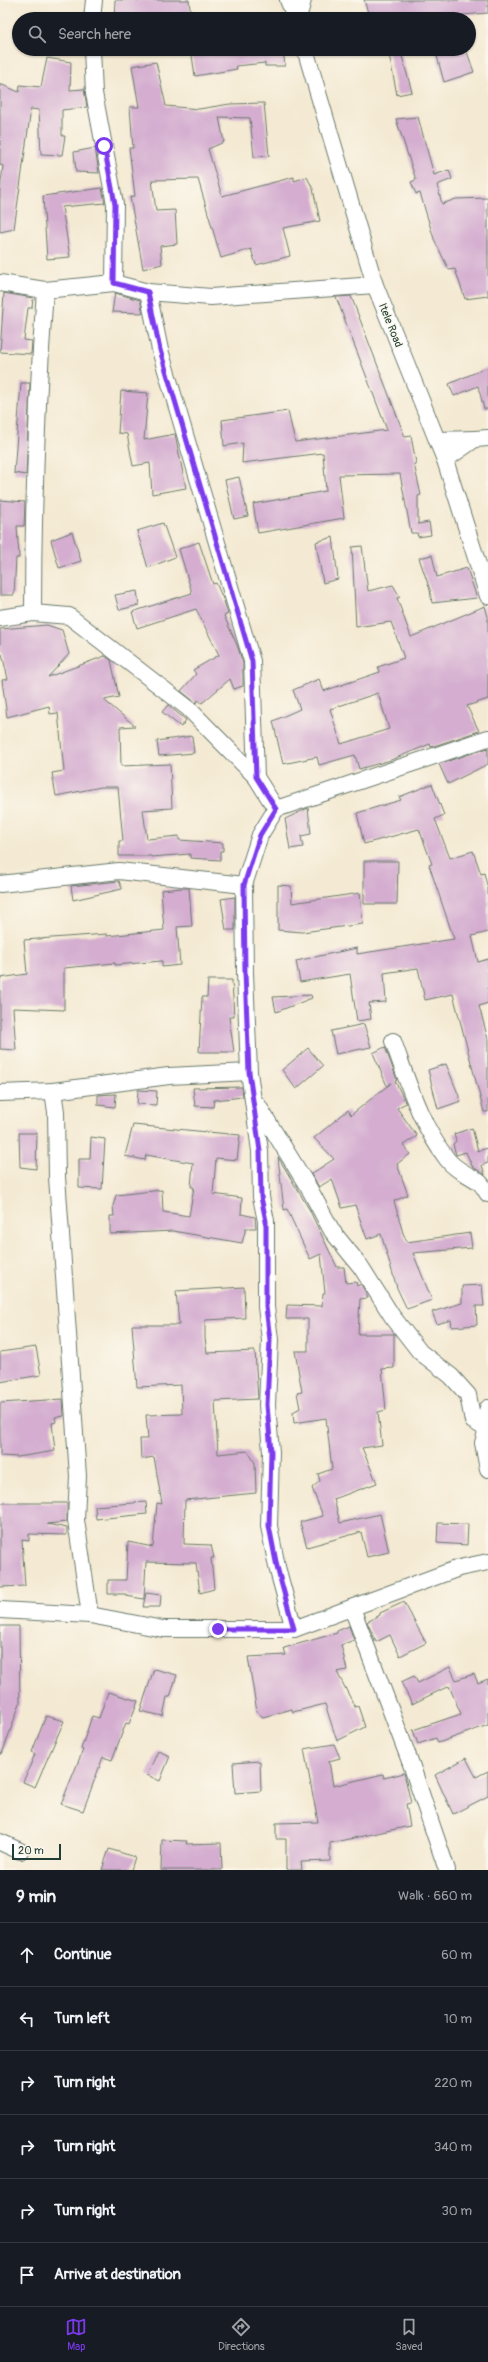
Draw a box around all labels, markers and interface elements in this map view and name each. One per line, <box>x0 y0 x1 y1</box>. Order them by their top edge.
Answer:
search box <box>12 12 476 56</box>
icon: search <box>26 23 48 45</box>
text: Search here <box>58 25 131 44</box>
route start <box>95 137 113 155</box>
street label: Itele Road <box>376 301 405 349</box>
route end <box>209 1620 227 1638</box>
scale bar <box>12 1842 61 1861</box>
text: 20 m <box>18 1844 44 1857</box>
text: 9 min <box>16 1886 56 1907</box>
text: Walk · 660 m <box>398 1888 472 1904</box>
icon: ahead <box>16 1944 38 1966</box>
text: Continue <box>54 1945 112 1964</box>
text: 60 m <box>441 1947 472 1963</box>
icon: left <box>16 2008 38 2030</box>
text: Turn left <box>54 2009 110 2028</box>
text: 10 m <box>444 2011 472 2027</box>
icon: right <box>16 2072 38 2094</box>
text: Turn right <box>54 2073 115 2092</box>
text: 220 m <box>434 2075 472 2091</box>
icon: right <box>16 2136 38 2158</box>
text: Turn right <box>54 2137 115 2156</box>
text: 340 m <box>434 2139 472 2155</box>
icon: right <box>16 2200 38 2222</box>
text: Turn right <box>54 2201 115 2220</box>
text: 30 m <box>442 2203 472 2219</box>
icon: arrive <box>16 2264 38 2286</box>
text: Arrive at destination <box>54 2265 181 2284</box>
tab: Map <box>65 2316 87 2353</box>
tab: Directions <box>218 2316 265 2353</box>
tab: Saved <box>395 2316 423 2353</box>

